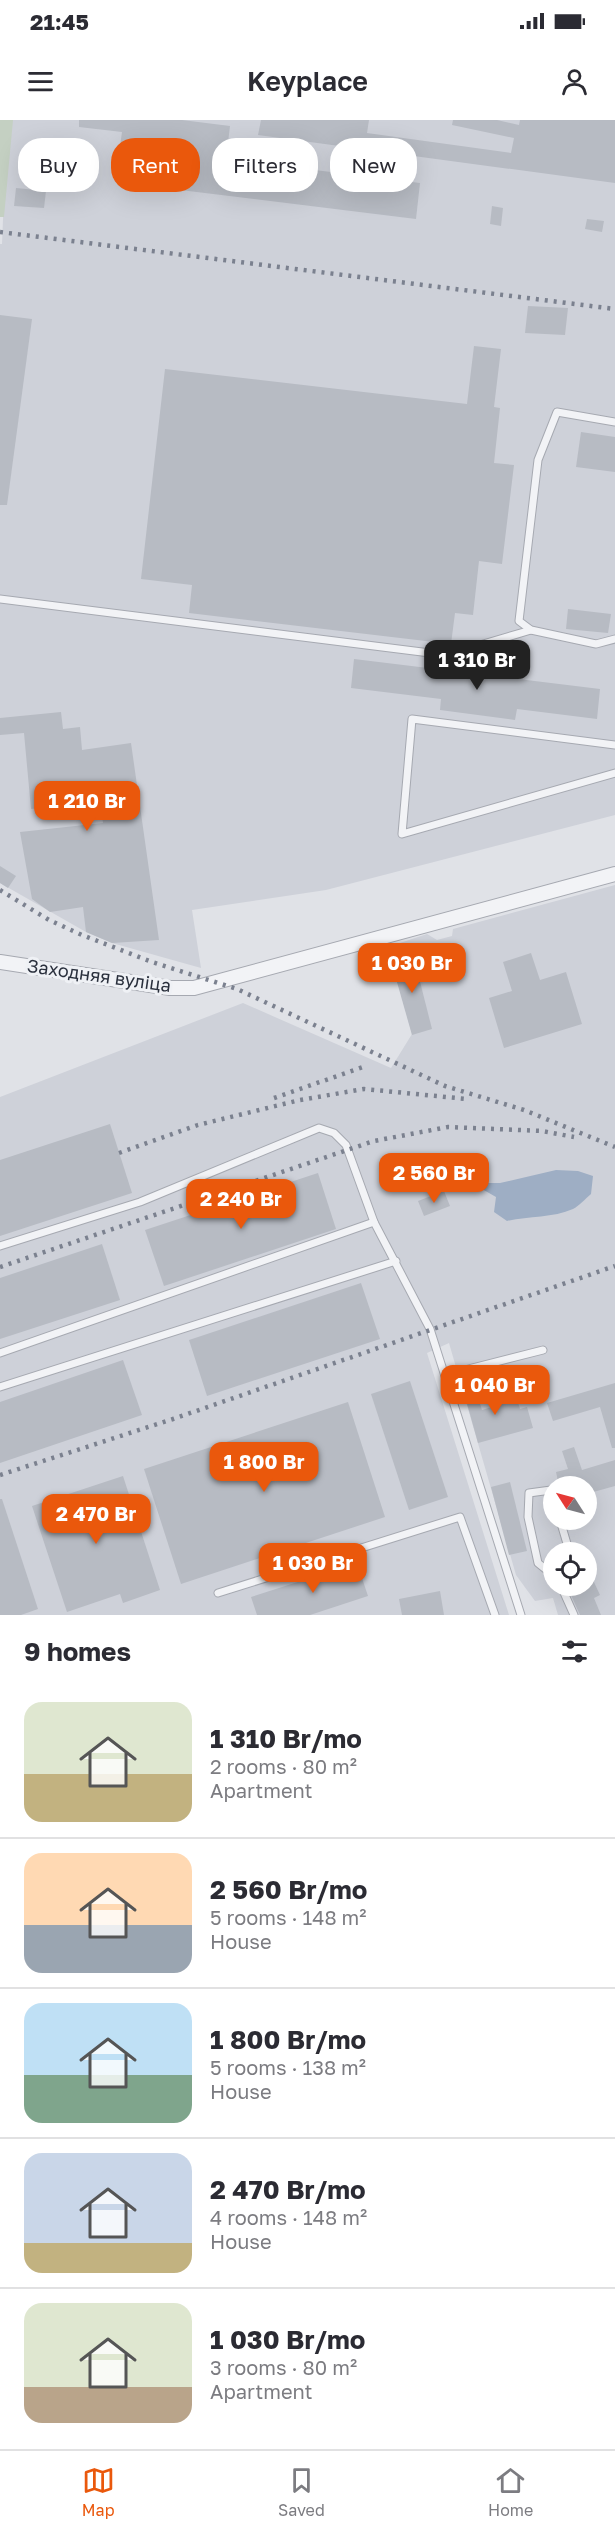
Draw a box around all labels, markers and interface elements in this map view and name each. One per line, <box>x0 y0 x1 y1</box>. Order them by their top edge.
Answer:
text: 21:45 <box>30 8 89 35</box>
icon: menu <box>24 65 57 98</box>
text: Keyplace <box>247 65 368 97</box>
icon: person <box>558 65 591 98</box>
chip: Buy <box>18 138 99 192</box>
chip: Rent <box>111 138 200 192</box>
chip: Filters <box>212 138 318 192</box>
chip: New <box>330 138 417 192</box>
pin: 1 310 Br <box>415 640 539 691</box>
text: 1 310 Br <box>438 647 516 671</box>
pin: 1 210 Br <box>25 781 149 832</box>
text: 1 210 Br <box>48 788 126 812</box>
pin: 1 030 Br <box>350 943 474 994</box>
text: 1 030 Br <box>372 950 452 974</box>
street label: Заходняя вуліца <box>26 954 173 996</box>
pin: 2 560 Br <box>372 1153 496 1204</box>
text: 2 560 Br <box>393 1160 475 1184</box>
pin: 2 240 Br <box>179 1179 303 1230</box>
text: 2 240 Br <box>200 1186 282 1210</box>
pin: 1 040 Br <box>433 1365 557 1416</box>
text: 1 040 Br <box>455 1372 535 1396</box>
pin: 1 800 Br <box>202 1442 326 1493</box>
text: 1 800 Br <box>224 1449 305 1473</box>
north arrow <box>543 1476 597 1530</box>
map controls <box>543 1476 597 1596</box>
pin: 2 470 Br <box>34 1494 158 1545</box>
text: 2 470 Br <box>56 1501 136 1525</box>
button: locate <box>543 1542 597 1596</box>
pin: 1 030 Br <box>251 1543 375 1594</box>
text: 1 030 Br <box>273 1550 353 1574</box>
icon: filters <box>558 1635 591 1668</box>
text: 9 homes <box>24 1636 131 1667</box>
text: 1 310 Br/mo <box>210 1723 362 1754</box>
icon: home <box>72 1726 144 1798</box>
text: 2 rooms · 80 m² <box>210 1754 357 1778</box>
text: Apartment <box>210 1778 313 1802</box>
text: 2 560 Br/mo <box>210 1874 367 1905</box>
icon: home <box>72 1877 144 1949</box>
text: 5 rooms · 148 m² <box>210 1905 367 1929</box>
text: House <box>210 1929 272 1953</box>
text: 1 800 Br/mo <box>210 2024 366 2055</box>
icon: home <box>72 2027 144 2099</box>
text: 5 rooms · 138 m² <box>210 2055 366 2079</box>
text: House <box>210 2079 272 2103</box>
text: 2 470 Br/mo <box>210 2174 365 2205</box>
icon: home <box>72 2177 144 2249</box>
text: 4 rooms · 148 m² <box>210 2205 367 2229</box>
text: House <box>210 2229 272 2253</box>
text: 1 030 Br/mo <box>210 2324 365 2355</box>
icon: home <box>72 2327 144 2399</box>
text: 3 rooms · 80 m² <box>210 2355 357 2379</box>
text: Apartment <box>210 2379 313 2403</box>
tab: Map <box>82 2464 115 2520</box>
tab: Saved <box>278 2464 325 2520</box>
tab: Home <box>488 2464 533 2520</box>

